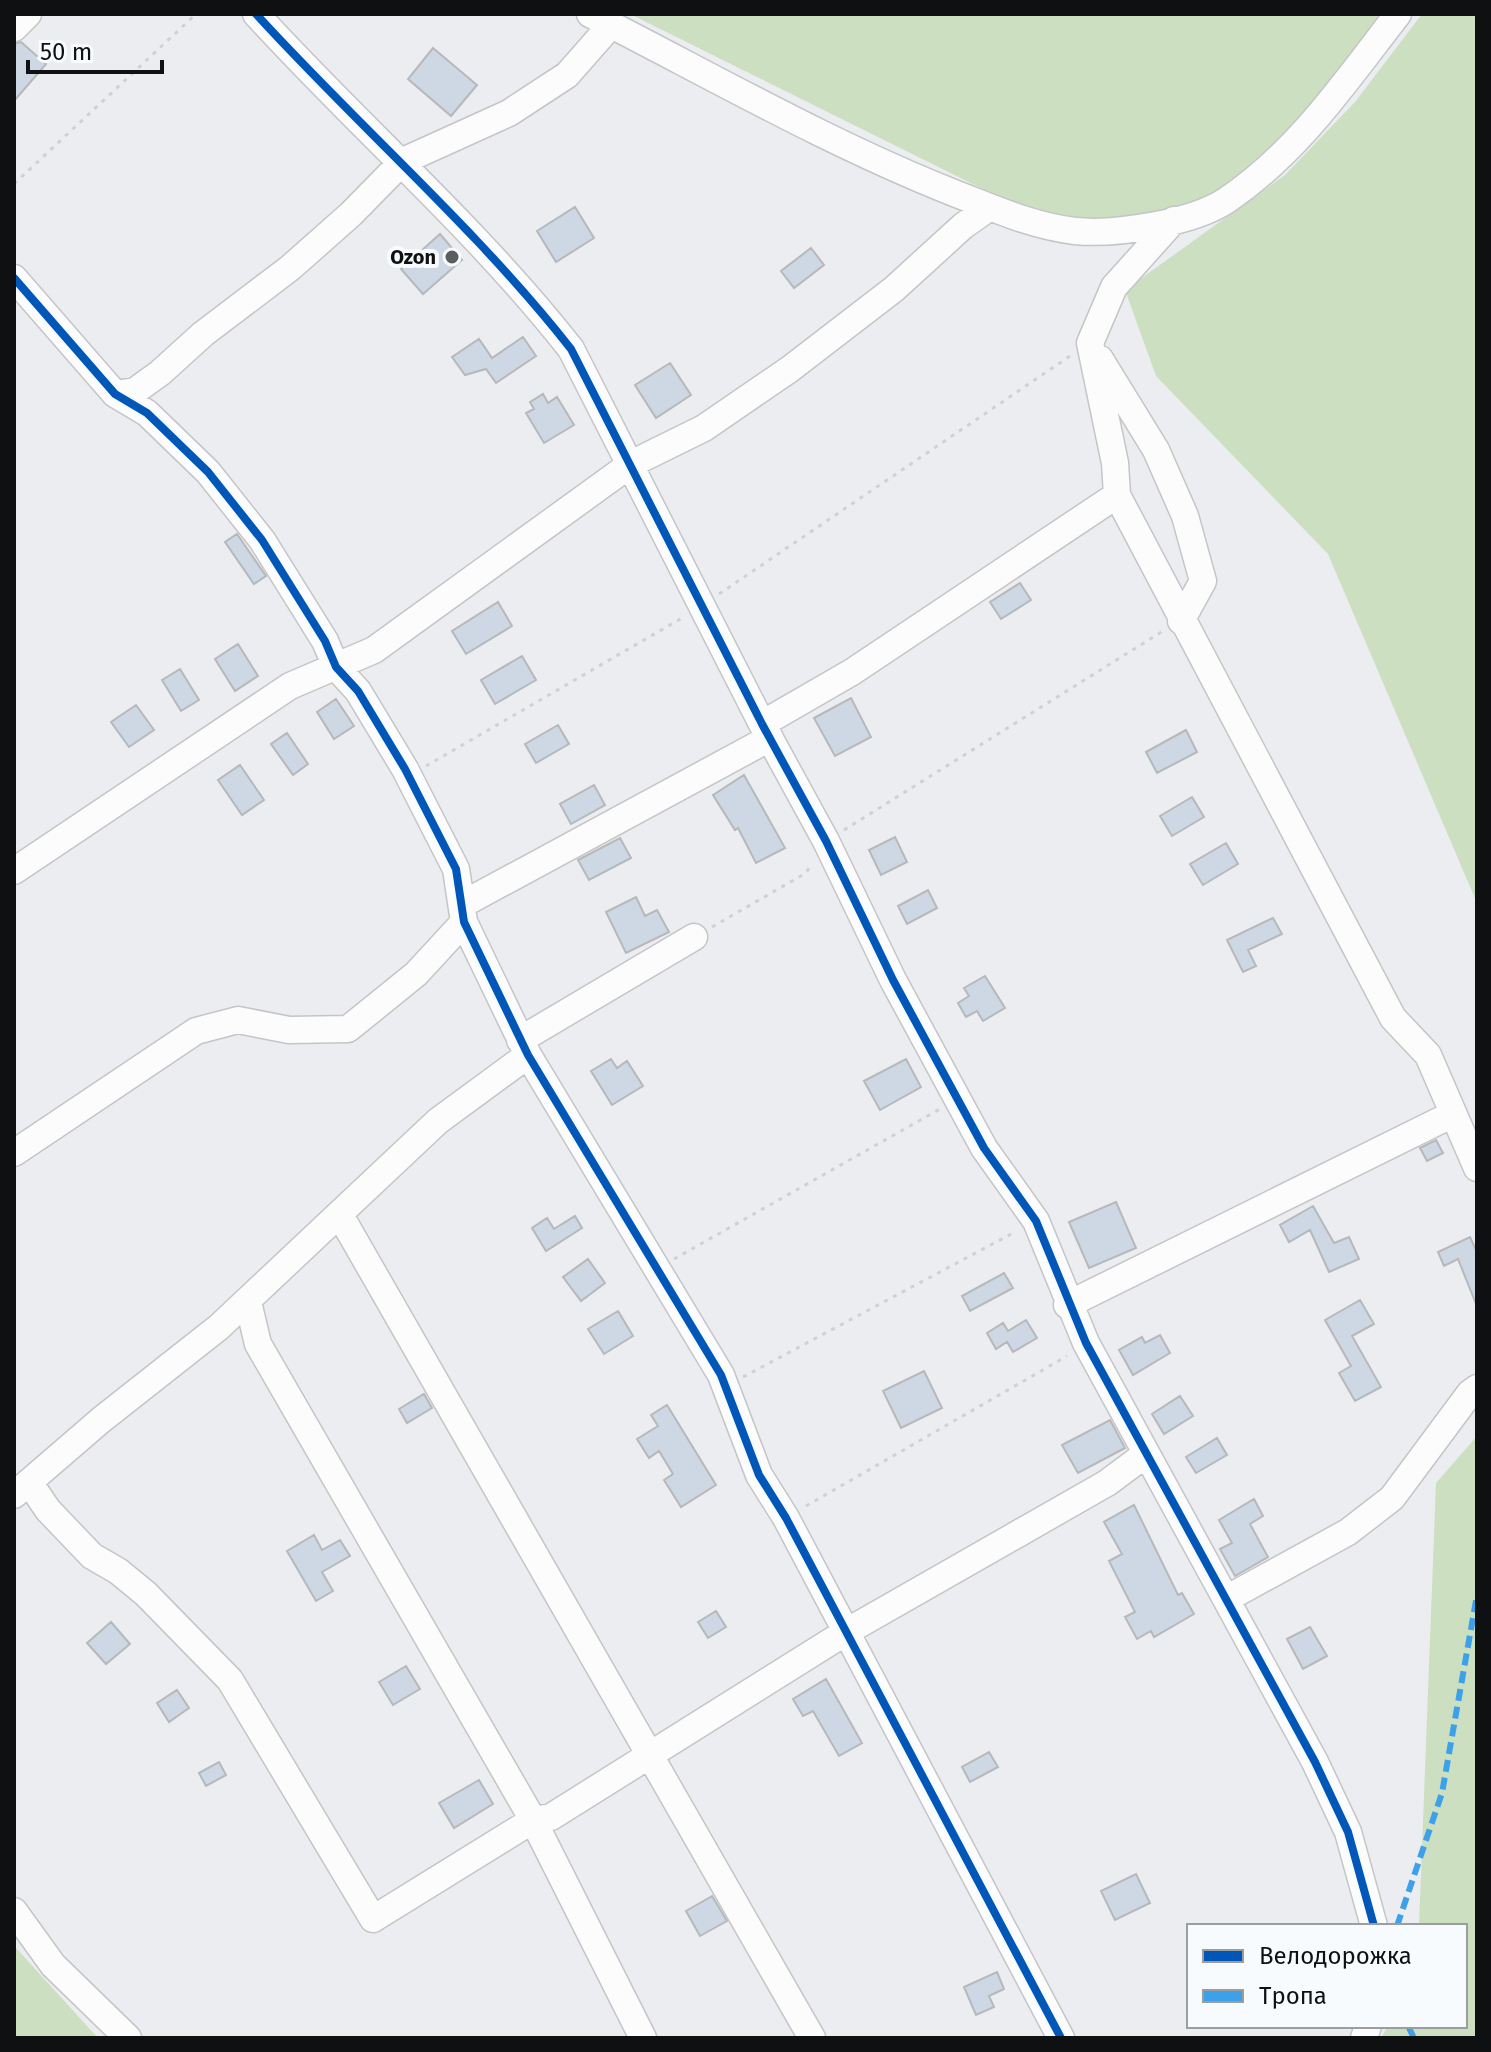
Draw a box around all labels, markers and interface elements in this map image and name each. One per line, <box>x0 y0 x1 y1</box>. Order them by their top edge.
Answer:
scale bar <box>28 24 162 74</box>
text: 50 m <box>40 38 92 66</box>
place label: Ozon <box>390 245 436 269</box>
marker: Ozon <box>443 248 461 266</box>
legend <box>1187 1924 1467 2028</box>
text: Велодорожка <box>1259 1942 1412 1970</box>
text: Тропа <box>1259 1982 1327 2010</box>

